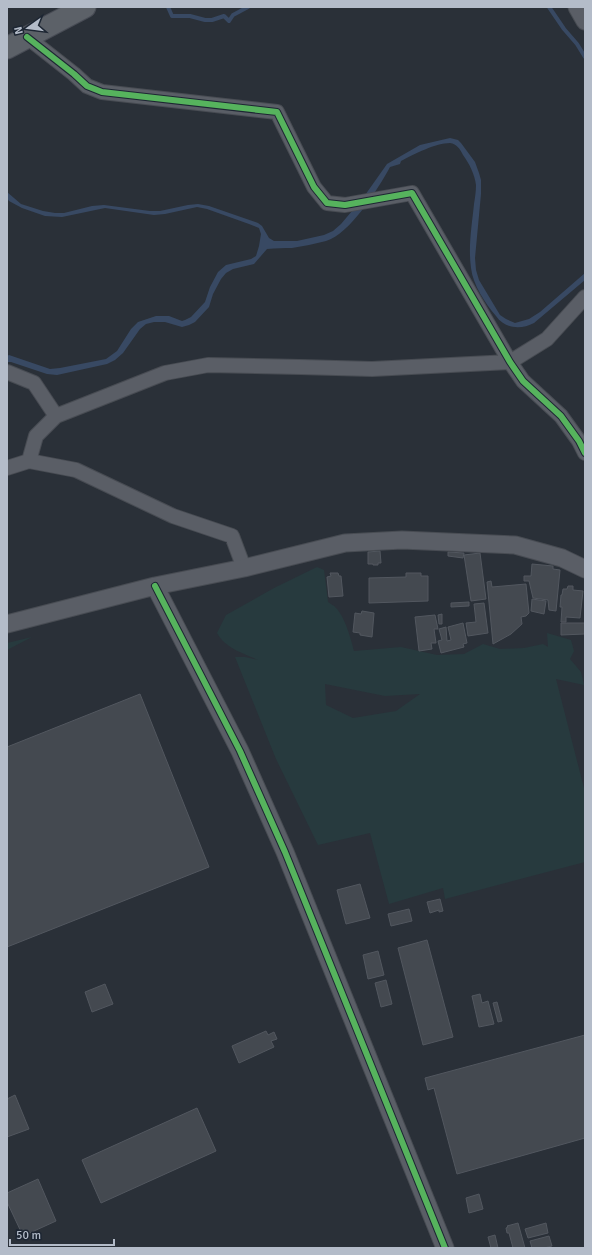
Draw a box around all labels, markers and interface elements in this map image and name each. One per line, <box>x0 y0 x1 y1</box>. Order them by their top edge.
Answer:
north arrow <box>8 8 48 48</box>
text: N <box>12 25 26 36</box>
scale bar <box>10 1221 114 1247</box>
text: 50 m <box>16 1228 41 1243</box>

